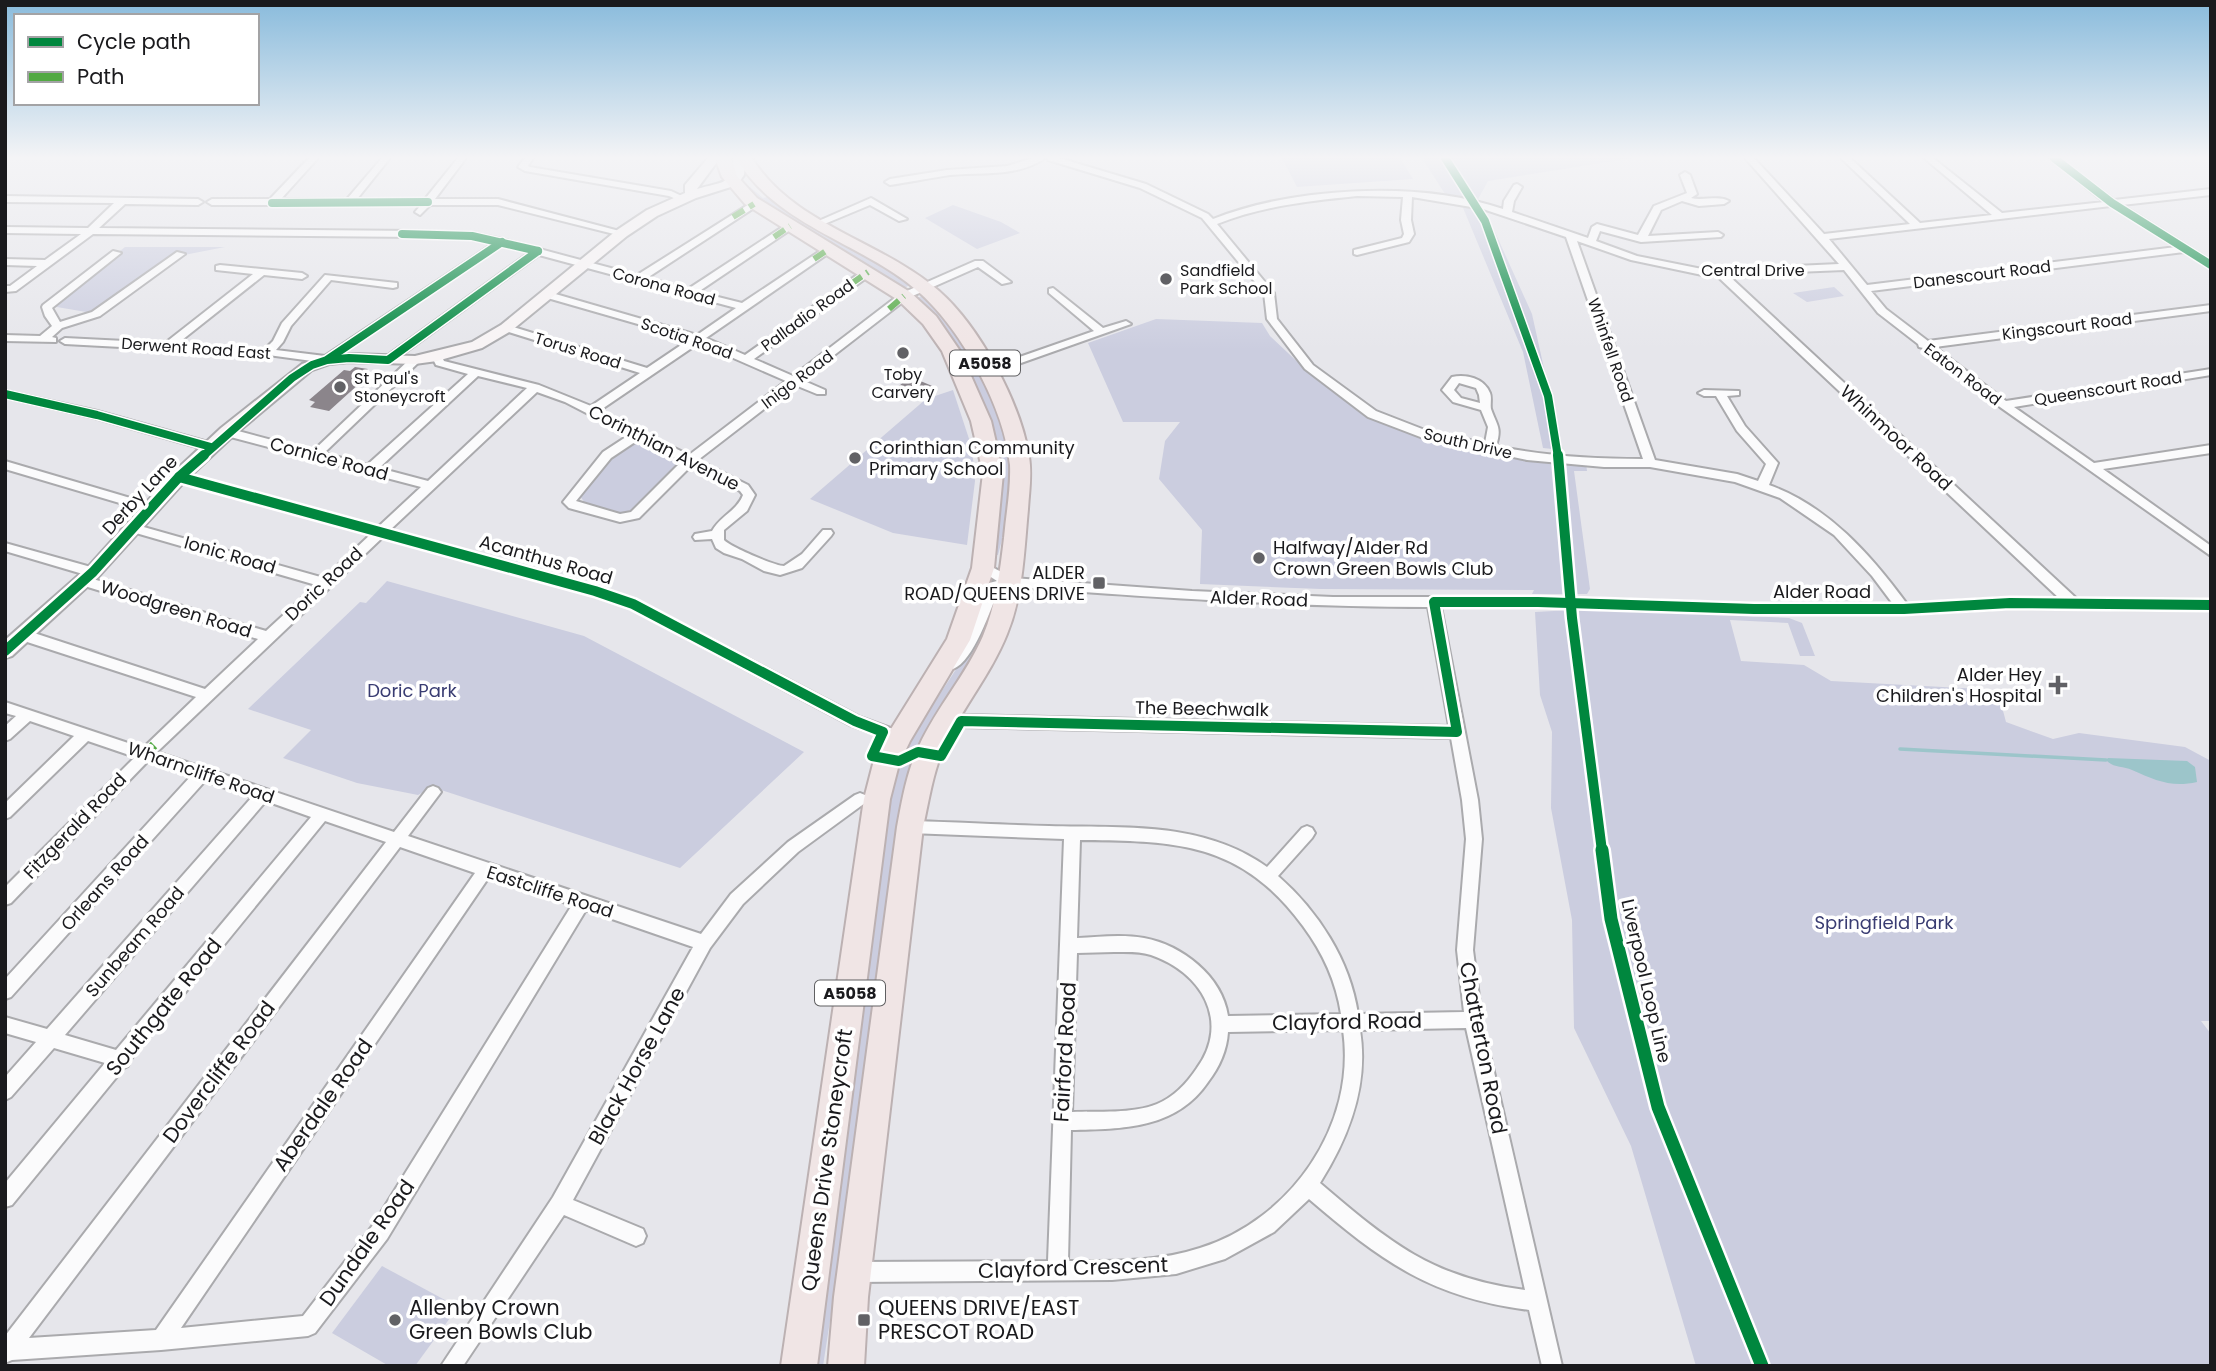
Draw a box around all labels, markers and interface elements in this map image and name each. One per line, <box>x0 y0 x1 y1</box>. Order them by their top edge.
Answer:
legend <box>14 14 259 105</box>
text: Cycle path <box>77 27 191 56</box>
text: Path <box>77 62 124 91</box>
street label: Danescourt Road <box>1912 255 2052 294</box>
place label: Sandfield Park School <box>1180 259 1272 300</box>
street label: Central Drive <box>1701 259 1805 282</box>
street label: Corona Road <box>610 262 718 311</box>
marker: Sandfield Park School <box>1158 271 1174 287</box>
street label: Palladio Road <box>756 274 858 357</box>
street label: Whinfell Road <box>1582 295 1639 405</box>
street label: Kingscourt Road <box>2001 307 2133 346</box>
street label: Scotia Road <box>638 312 736 365</box>
street label: Torus Road <box>532 326 624 375</box>
street label: Derwent Road East <box>121 332 272 365</box>
street label: Eaton Road <box>1919 338 2006 411</box>
street label: Inigo Road <box>756 345 838 414</box>
marker: Toby Carvery <box>895 345 911 361</box>
road number: A5058 <box>950 350 1020 376</box>
place label: Toby Carvery <box>871 363 935 404</box>
street label: Queenscourt Road <box>2033 365 2184 412</box>
place label: St Paul's Stoneycroft <box>354 367 446 408</box>
marker: St Paul's Stoneycroft <box>332 379 348 395</box>
street label: Whinmoor Road <box>1835 379 1958 496</box>
street label: Corinthian Avenue <box>584 399 744 497</box>
street label: South Drive <box>1421 422 1515 465</box>
street label: Cornice Road <box>267 431 391 486</box>
place label: Corinthian Community Primary School <box>869 435 1075 481</box>
street label: Derby Lane <box>96 449 183 540</box>
marker: Corinthian Community Primary School <box>847 450 863 466</box>
street label: Ionic Road <box>181 529 279 580</box>
street label: Acanthus Road <box>477 529 616 590</box>
place label: Halfway/Alder Rd Crown Green Bowls Club <box>1273 535 1494 581</box>
street label: Doric Road <box>279 541 368 626</box>
marker: Halfway/Alder Rd Crown Green Bowls Club <box>1251 550 1267 566</box>
place label: ALDER ROAD/QUEENS DRIVE <box>904 560 1085 606</box>
street label: Woodgreen Road <box>97 574 255 643</box>
marker: ALDER ROAD/QUEENS DRIVE <box>1091 575 1107 591</box>
street label: Alder Road <box>1773 579 1871 604</box>
street label: Alder Road <box>1210 584 1309 613</box>
place label: Alder Hey Children's Hospital <box>1876 662 2042 708</box>
marker: Alder Hey Children's Hospital <box>2048 675 2068 695</box>
park label: Doric Park <box>367 678 458 703</box>
street label: The Beechwalk <box>1135 695 1270 722</box>
street label: Wharncliffe Road <box>124 736 278 809</box>
street label: Fitzgerald Road <box>17 767 132 884</box>
street label: Orleans Road <box>55 829 154 936</box>
street label: Eastcliffe Road <box>484 859 617 924</box>
street label: Sunbeam Road <box>80 881 190 1002</box>
street label: Liverpool Loop Line <box>1615 897 1677 1065</box>
park label: Springfield Park <box>1814 910 1954 935</box>
street label: Southgate Road <box>99 932 228 1082</box>
street label: Chatterton Road <box>1453 959 1514 1136</box>
road number: A5058 <box>815 981 885 1006</box>
street label: Fairford Road <box>1046 981 1083 1123</box>
street label: Black Horse Lane <box>581 982 692 1150</box>
street label: Dovercliffe Road <box>156 995 282 1149</box>
street label: Clayford Road <box>1272 1006 1422 1037</box>
street label: Queens Drive Stoneycroft <box>794 1027 859 1293</box>
street label: Aberdale Road <box>266 1033 379 1177</box>
street label: Dundale Road <box>312 1174 421 1312</box>
street label: Clayford Crescent <box>977 1250 1169 1285</box>
place label: Allenby Crown Green Bowls Club <box>409 1293 593 1346</box>
place label: QUEENS DRIVE/EAST PRESCOT ROAD <box>878 1293 1079 1346</box>
marker: Allenby Crown Green Bowls Club <box>387 1312 403 1328</box>
marker: QUEENS DRIVE/EAST PRESCOT ROAD <box>856 1312 872 1328</box>

